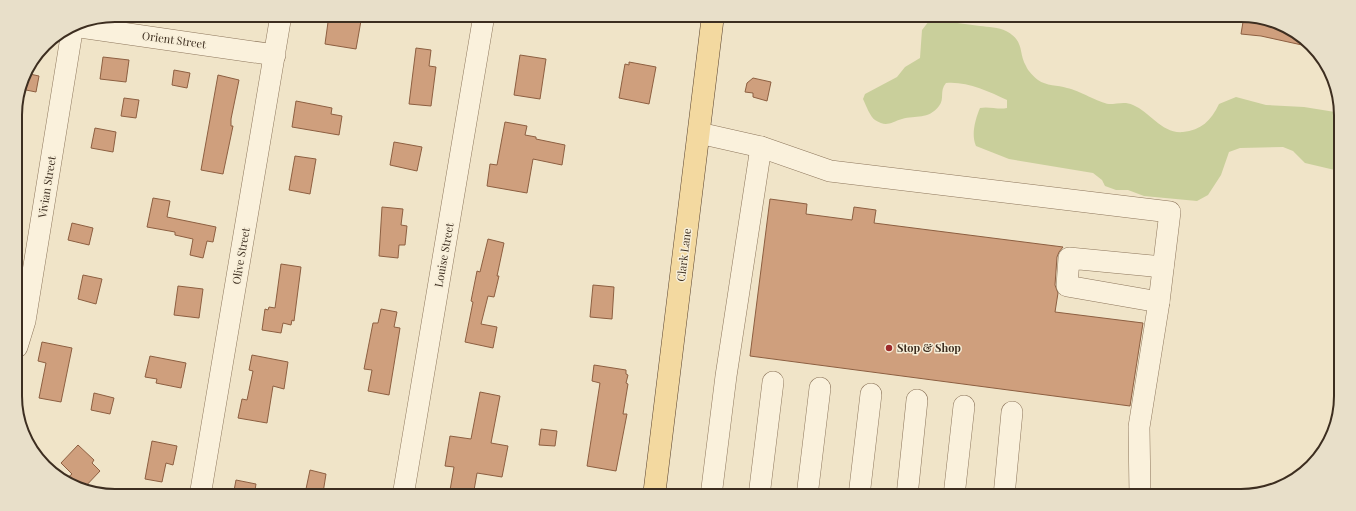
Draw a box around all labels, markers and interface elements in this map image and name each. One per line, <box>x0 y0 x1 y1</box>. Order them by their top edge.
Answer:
street label: Orient Street <box>141 28 207 51</box>
street label: Vivian Street <box>34 155 59 220</box>
street label: Louise Street <box>430 222 457 288</box>
street label: Olive Street <box>228 226 253 286</box>
street label: Clark Lane <box>673 227 694 282</box>
place label: Stop & Shop <box>897 340 961 355</box>
marker: Stop & Shop <box>884 343 894 353</box>

